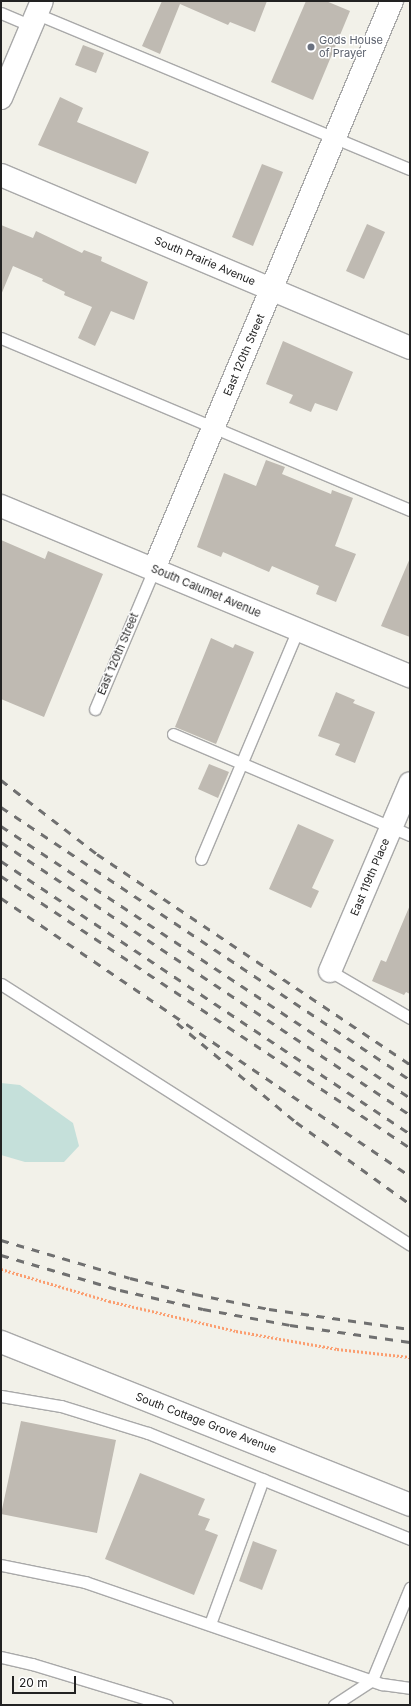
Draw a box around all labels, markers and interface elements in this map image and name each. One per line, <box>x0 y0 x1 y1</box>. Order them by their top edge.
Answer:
place label: Gods House of Prayer <box>319 34 383 60</box>
marker: Gods House of Prayer <box>306 42 316 52</box>
street label: South Prairie Avenue <box>152 234 258 288</box>
street label: East 120th Street <box>221 312 267 398</box>
street label: South Calumet Avenue <box>149 562 263 620</box>
street label: East 120th Street <box>95 611 141 697</box>
street label: East 119th Place <box>348 836 392 918</box>
street label: South Cottage Grove Avenue <box>134 1390 278 1456</box>
scale bar <box>14 1668 78 1694</box>
text: 20 m <box>19 1675 48 1690</box>

